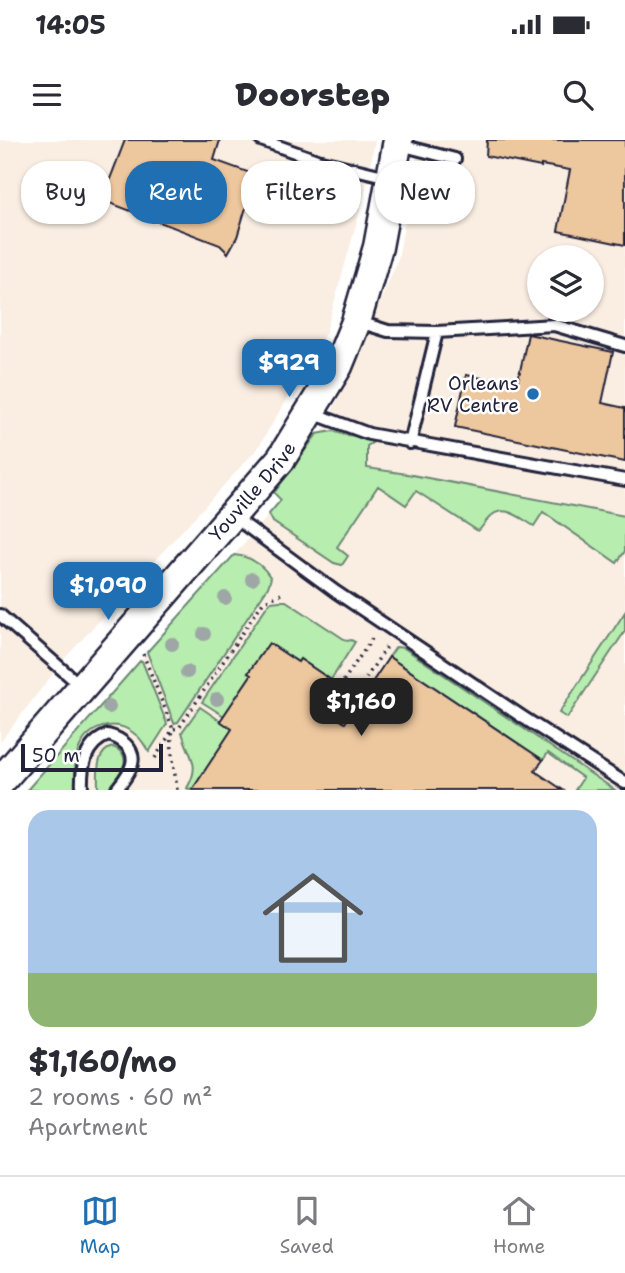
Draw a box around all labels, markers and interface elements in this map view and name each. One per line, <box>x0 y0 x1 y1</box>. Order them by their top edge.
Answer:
text: 14:05 <box>35 7 106 42</box>
text: Doorstep <box>235 73 390 116</box>
icon: menu <box>28 76 66 114</box>
icon: search <box>559 76 597 114</box>
chip: Buy <box>21 161 111 224</box>
chip: Rent <box>125 161 227 224</box>
chip: Filters <box>241 161 361 224</box>
chip: New <box>375 161 475 224</box>
map controls <box>527 245 604 322</box>
button: layers <box>527 245 604 322</box>
pin: $929 <box>248 340 330 399</box>
text: $929 <box>258 347 320 377</box>
place label: Orleans RV Centre <box>427 371 519 418</box>
marker: Orleans RV Centre <box>525 386 541 402</box>
street label: Youville Drive <box>203 437 302 546</box>
pin: $1,090 <box>51 562 165 622</box>
text: $1,090 <box>69 570 147 600</box>
pin: $1,160 <box>304 678 418 738</box>
text: $1,160 <box>326 686 396 716</box>
scale bar <box>21 741 163 773</box>
text: 50 m <box>32 743 80 768</box>
icon: home <box>250 855 376 981</box>
text: $1,160/mo <box>28 1041 177 1082</box>
text: 2 rooms · 60 m² <box>28 1082 213 1112</box>
text: Apartment <box>28 1112 148 1142</box>
tab: Map <box>80 1192 120 1259</box>
tab: Saved <box>280 1192 334 1259</box>
tab: Home <box>493 1192 545 1259</box>

